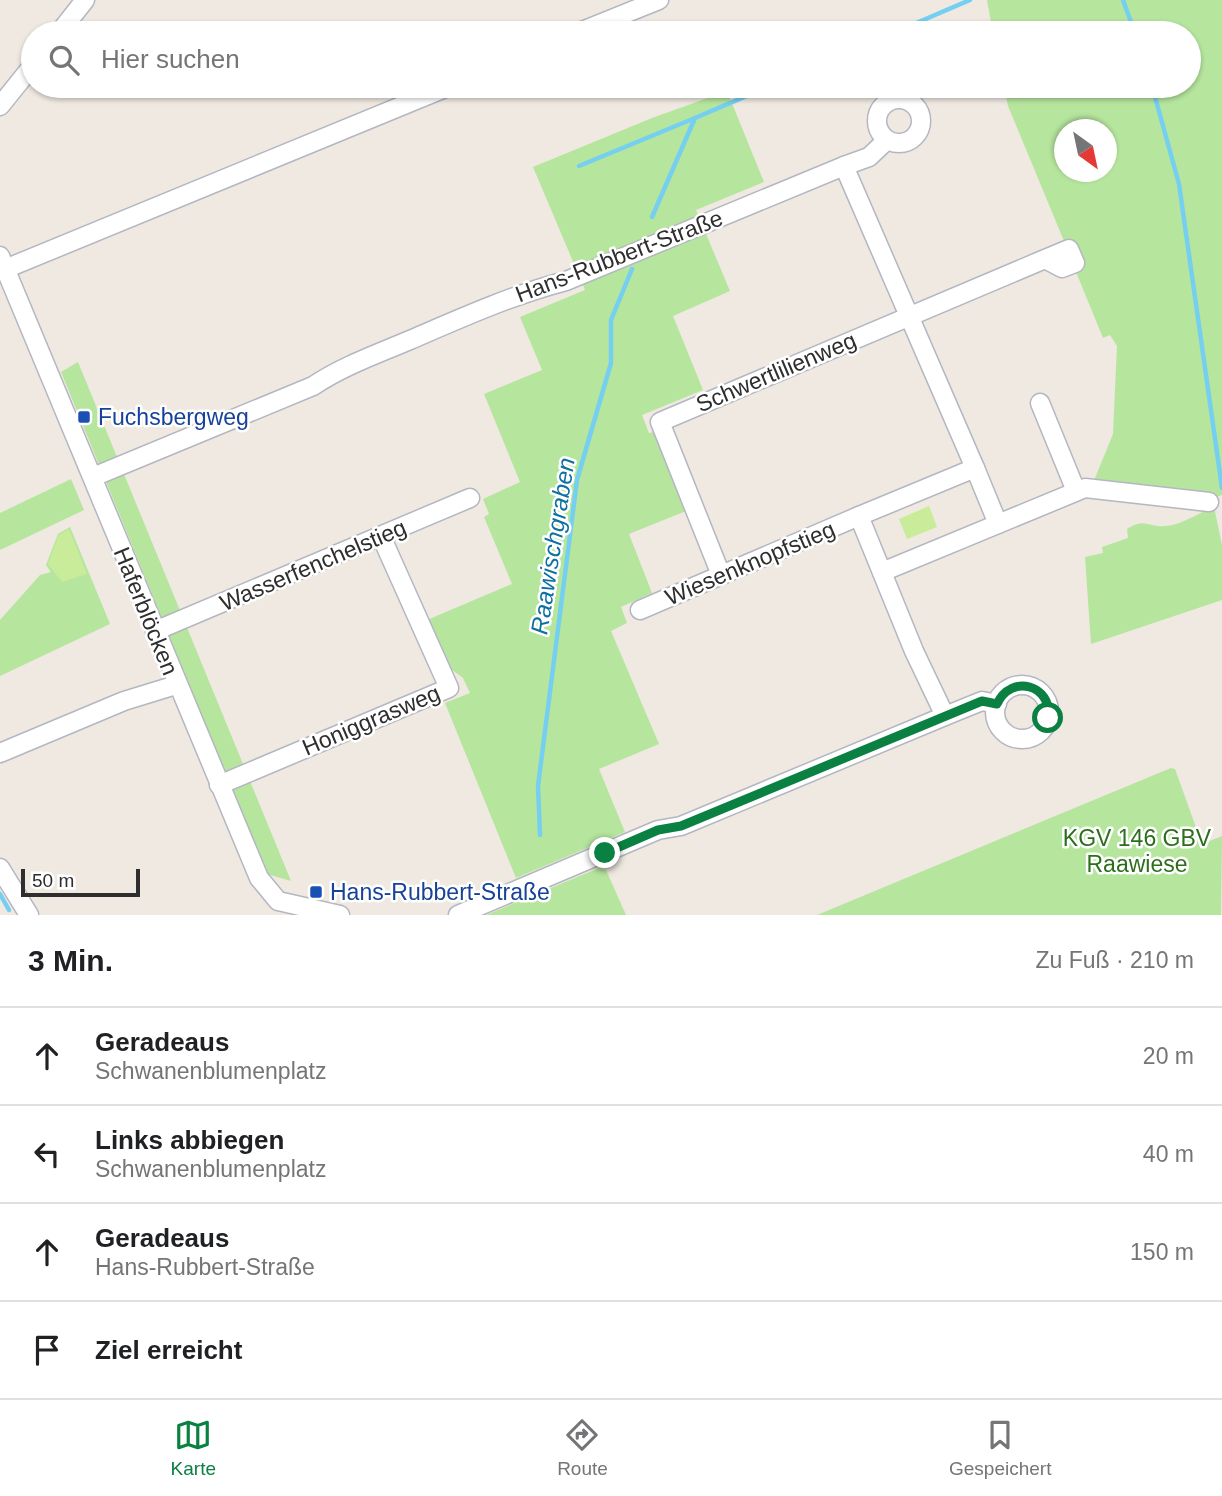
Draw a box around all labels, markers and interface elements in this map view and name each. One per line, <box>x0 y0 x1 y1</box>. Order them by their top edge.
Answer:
search box <box>21 21 1201 98</box>
icon: search <box>45 41 83 79</box>
text: Hier suchen <box>101 44 240 74</box>
north arrow <box>1054 119 1117 182</box>
street label: Hans-Rubbert-Straße <box>512 204 726 308</box>
street label: Schwertlilienweg <box>692 327 860 417</box>
place label: Fuchsbergweg <box>98 404 249 430</box>
marker: Fuchsbergweg <box>76 409 92 425</box>
water label: Raawischgraben <box>525 456 580 636</box>
street label: Wasserfenchelstieg <box>216 514 410 616</box>
street label: Wiesenknopfstieg <box>661 516 839 610</box>
street label: Haferblöcken <box>109 543 183 679</box>
street label: Honiggrasweg <box>298 679 444 761</box>
route start <box>1032 702 1063 733</box>
park label: KGV 146 GBV Raawiese <box>1063 825 1212 877</box>
route end <box>589 837 620 868</box>
scale bar <box>21 866 140 898</box>
text: 50 m <box>32 870 74 891</box>
place label: Hans-Rubbert-Straße <box>330 879 550 905</box>
marker: Hans-Rubbert-Straße <box>308 884 324 900</box>
text: 3 Min. <box>28 944 113 977</box>
text: Zu Fuß · 210 m <box>1036 947 1194 973</box>
text: Geradeaus <box>95 1027 229 1057</box>
icon: ahead <box>28 1037 66 1075</box>
text: 20 m <box>1143 1043 1194 1069</box>
text: Schwanenblumenplatz <box>95 1058 326 1084</box>
text: Links abbiegen <box>95 1125 284 1155</box>
icon: left <box>28 1135 66 1173</box>
text: 40 m <box>1143 1141 1194 1167</box>
text: Schwanenblumenplatz <box>95 1156 326 1182</box>
text: Geradeaus <box>95 1223 229 1253</box>
icon: ahead <box>28 1233 66 1271</box>
text: 150 m <box>1130 1239 1194 1265</box>
text: Hans-Rubbert-Straße <box>95 1254 315 1280</box>
icon: arrive <box>28 1331 66 1369</box>
text: Ziel erreicht <box>95 1335 242 1365</box>
tab: Karte <box>171 1416 216 1480</box>
tab: Route <box>557 1416 608 1480</box>
tab: Gespeichert <box>949 1416 1051 1480</box>

